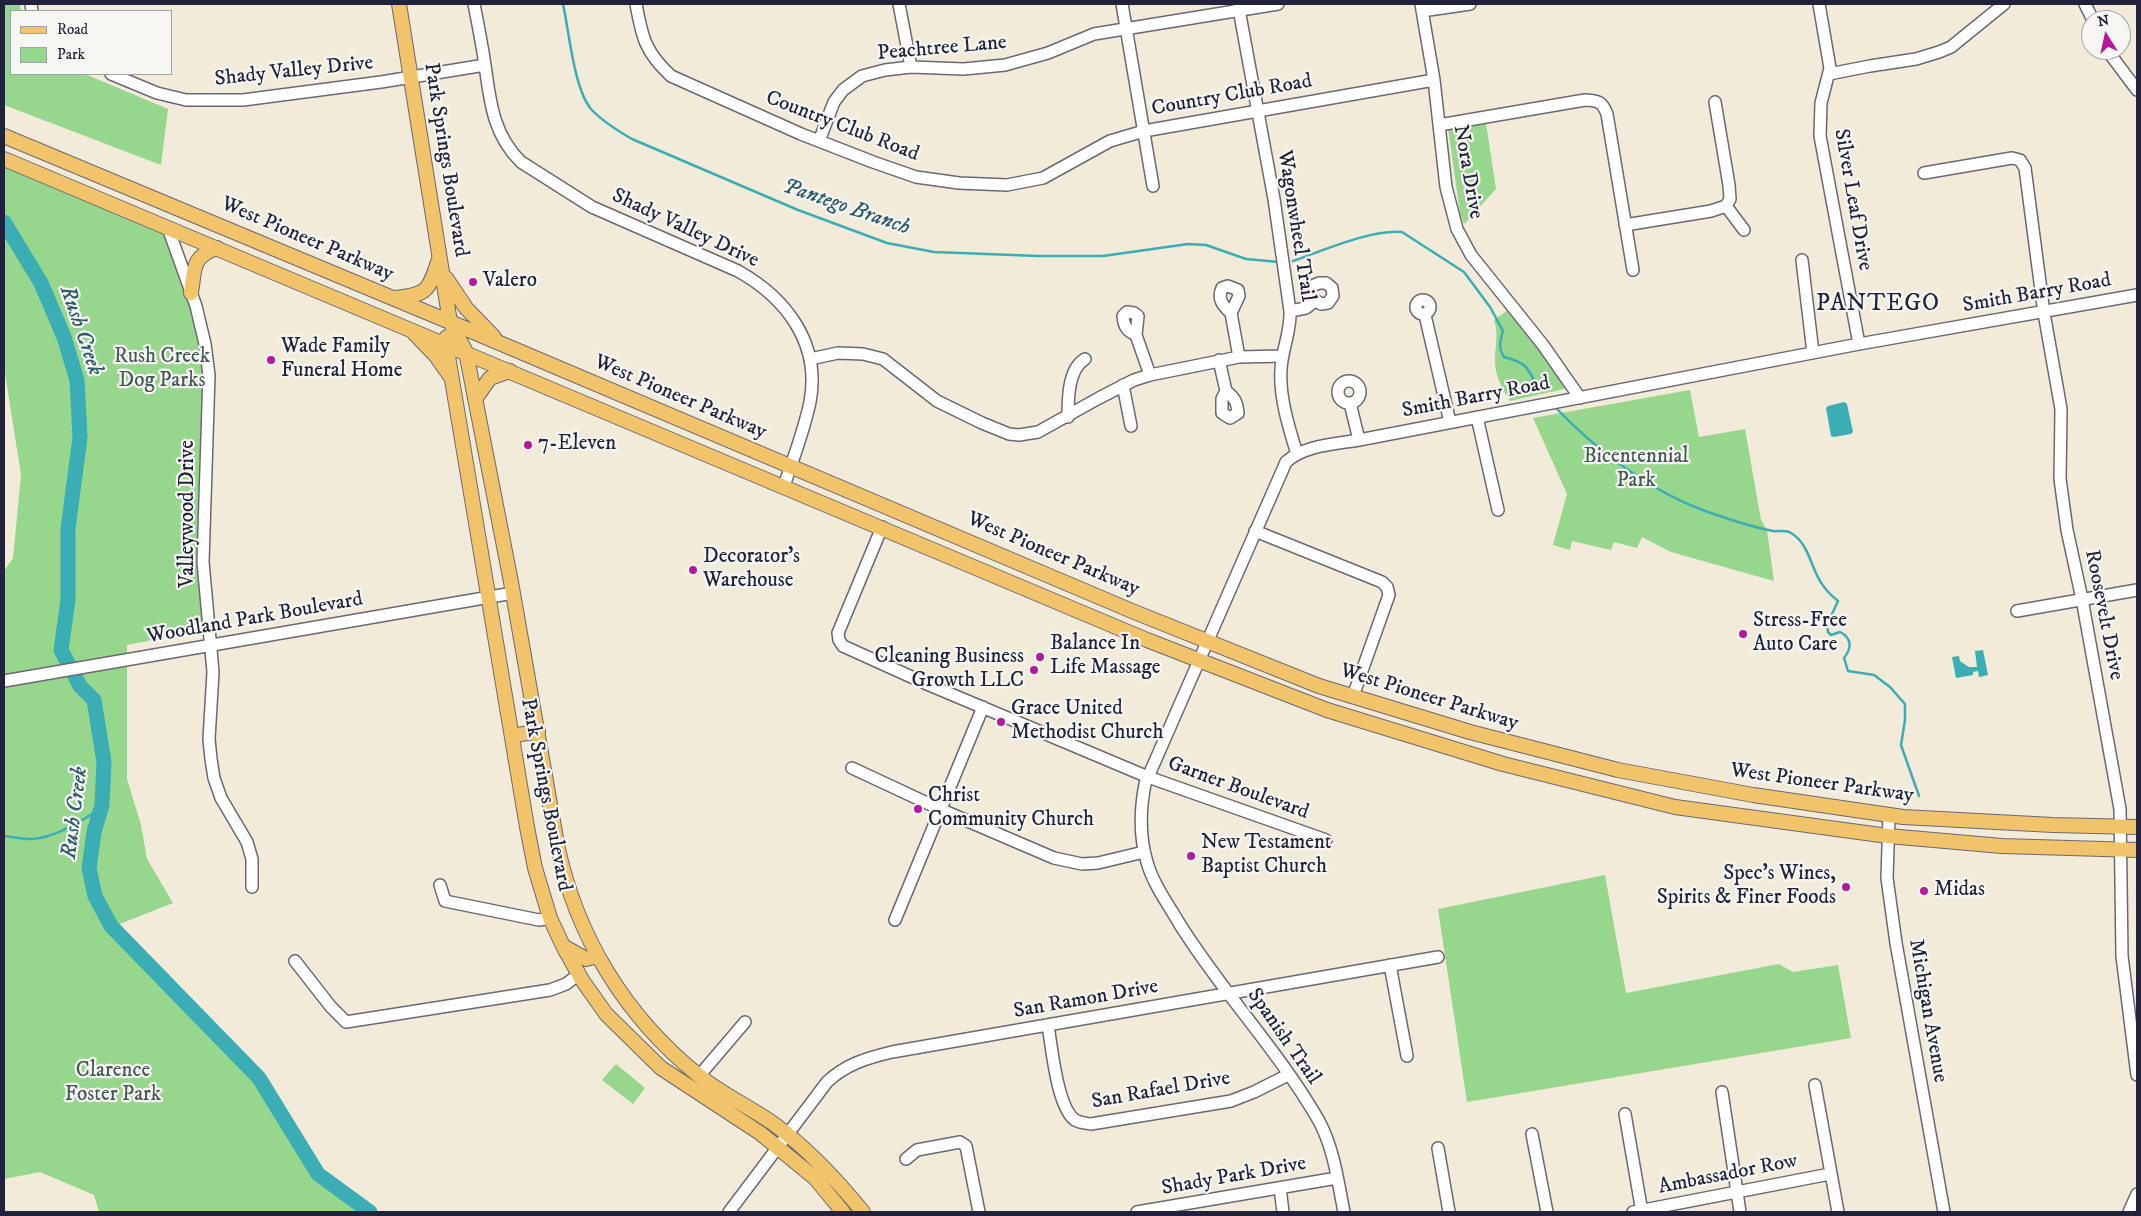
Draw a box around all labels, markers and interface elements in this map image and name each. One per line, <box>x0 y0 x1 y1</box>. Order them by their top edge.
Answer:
legend <box>10 10 172 75</box>
north arrow <box>2081 10 2131 60</box>
text: N <box>2096 11 2111 31</box>
text: Road <box>57 20 88 39</box>
street label: Peachtree Lane <box>876 31 1008 67</box>
text: Park <box>57 45 85 64</box>
street label: Shady Valley Drive <box>214 51 374 93</box>
street label: Park Springs Boulevard <box>417 61 473 259</box>
street label: Country Club Road <box>1150 69 1314 123</box>
street label: Country Club Road <box>762 86 922 168</box>
street label: Nora Drive <box>1446 123 1488 221</box>
street label: Silver Leaf Drive <box>1827 127 1877 273</box>
street label: Wagonwheel Trail <box>1271 149 1319 303</box>
water label: Pantego Branch <box>779 174 913 242</box>
street label: Shady Valley Drive <box>608 184 762 274</box>
street label: West Pioneer Parkway <box>217 192 397 288</box>
place label: Valero <box>483 269 537 295</box>
street label: Smith Barry Road <box>1961 269 2113 319</box>
marker: Valero <box>467 276 479 288</box>
water label: Rush Creek <box>52 283 108 379</box>
district label: PANTEGO <box>1815 291 1941 319</box>
place label: Wade Family Funeral Home <box>281 335 403 385</box>
park label: Rush Creek Dog Parks <box>114 345 210 395</box>
street label: West Pioneer Parkway <box>590 350 770 446</box>
marker: Wade Family Funeral Home <box>265 354 277 366</box>
street label: Smith Barry Road <box>1400 371 1552 425</box>
place label: 7-Eleven <box>538 432 616 458</box>
marker: 7-Eleven <box>522 439 534 451</box>
street label: Valleywood Drive <box>176 440 202 588</box>
park label: Bicentennial Park <box>1583 445 1689 495</box>
street label: West Pioneer Parkway <box>963 507 1143 603</box>
place label: Decorator's Warehouse <box>703 545 800 595</box>
street label: Roosevelt Drive <box>2078 548 2128 682</box>
marker: Decorator's Warehouse <box>687 564 699 576</box>
street label: Woodland Park Boulevard <box>145 588 365 650</box>
place label: Stress-Free Auto Care <box>1753 609 1847 659</box>
marker: Stress-Free Auto Care <box>1737 628 1749 640</box>
place label: Balance In Life Massage <box>1050 632 1160 682</box>
place label: Cleaning Business Growth LLC <box>875 645 1024 695</box>
marker: Balance In Life Massage <box>1034 651 1046 663</box>
street label: West Pioneer Parkway <box>1337 659 1521 737</box>
marker: Cleaning Business Growth LLC <box>1028 664 1040 676</box>
street label: Park Springs Boulevard <box>514 696 576 894</box>
place label: Grace United Methodist Church <box>1011 697 1163 747</box>
marker: Grace United Methodist Church <box>995 716 1007 728</box>
street label: Garner Boulevard <box>1164 752 1312 826</box>
street label: West Pioneer Parkway <box>1729 759 1915 809</box>
water label: Rush Creek <box>57 765 95 861</box>
place label: Christ Community Church <box>928 784 1094 834</box>
marker: Christ Community Church <box>912 803 924 815</box>
place label: New Testament Baptist Church <box>1201 831 1332 881</box>
marker: New Testament Baptist Church <box>1185 850 1197 862</box>
place label: Spec's Wines, Spirits & Finer Foods <box>1657 862 1836 912</box>
place label: Midas <box>1934 878 1985 904</box>
marker: Spec's Wines, Spirits & Finer Foods <box>1840 881 1852 893</box>
marker: Midas <box>1918 885 1930 897</box>
street label: Michigan Avenue <box>1902 937 1952 1085</box>
street label: San Ramon Drive <box>1012 975 1160 1025</box>
street label: Spanish Trail <box>1241 984 1325 1090</box>
park label: Clarence Foster Park <box>65 1059 161 1109</box>
street label: San Rafael Drive <box>1090 1066 1232 1116</box>
street label: Ambassador Row <box>1656 1149 1800 1201</box>
street label: Shady Park Drive <box>1160 1152 1308 1202</box>

